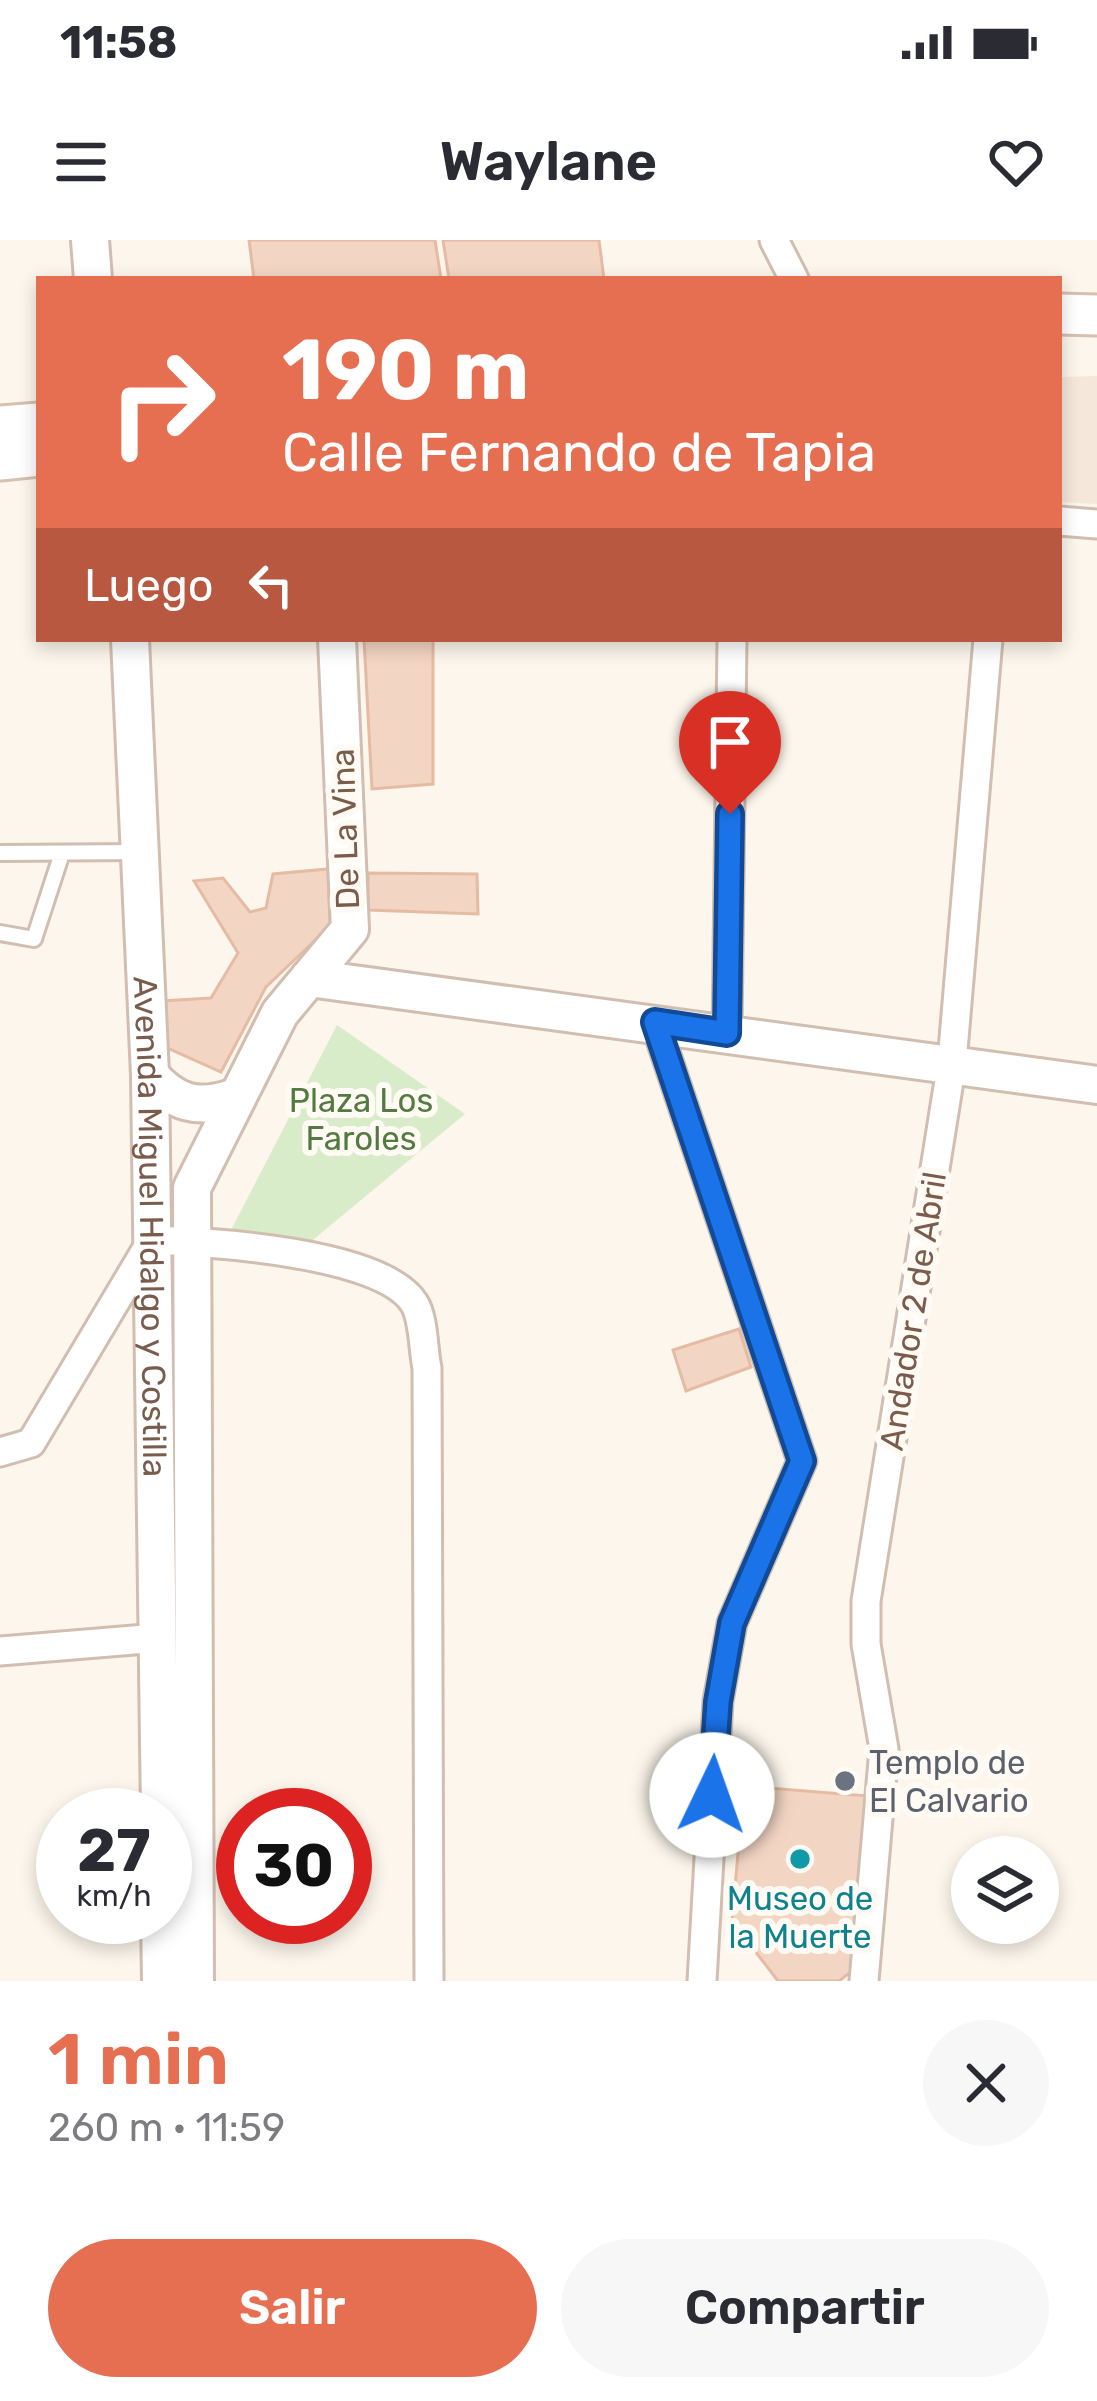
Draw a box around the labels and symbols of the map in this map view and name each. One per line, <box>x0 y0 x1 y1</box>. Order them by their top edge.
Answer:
pin <box>679 691 781 814</box>
street label: De La Vina <box>323 748 367 910</box>
street label: Avenida Miguel Hidalgo y Costilla <box>126 975 175 1477</box>
park label: Plaza Los Faroles <box>289 1081 433 1158</box>
street label: Andador 2 de Abril <box>872 1169 954 1453</box>
position arrow <box>649 1732 775 1858</box>
place label: Templo de El Calvario <box>869 1743 1029 1820</box>
marker: Templo de El Calvario <box>832 1768 858 1794</box>
speed limit sign: 30 <box>216 1788 372 1944</box>
marker: Museo de la Muerte <box>787 1846 813 1872</box>
place label: Museo de la Muerte <box>727 1879 873 1956</box>

